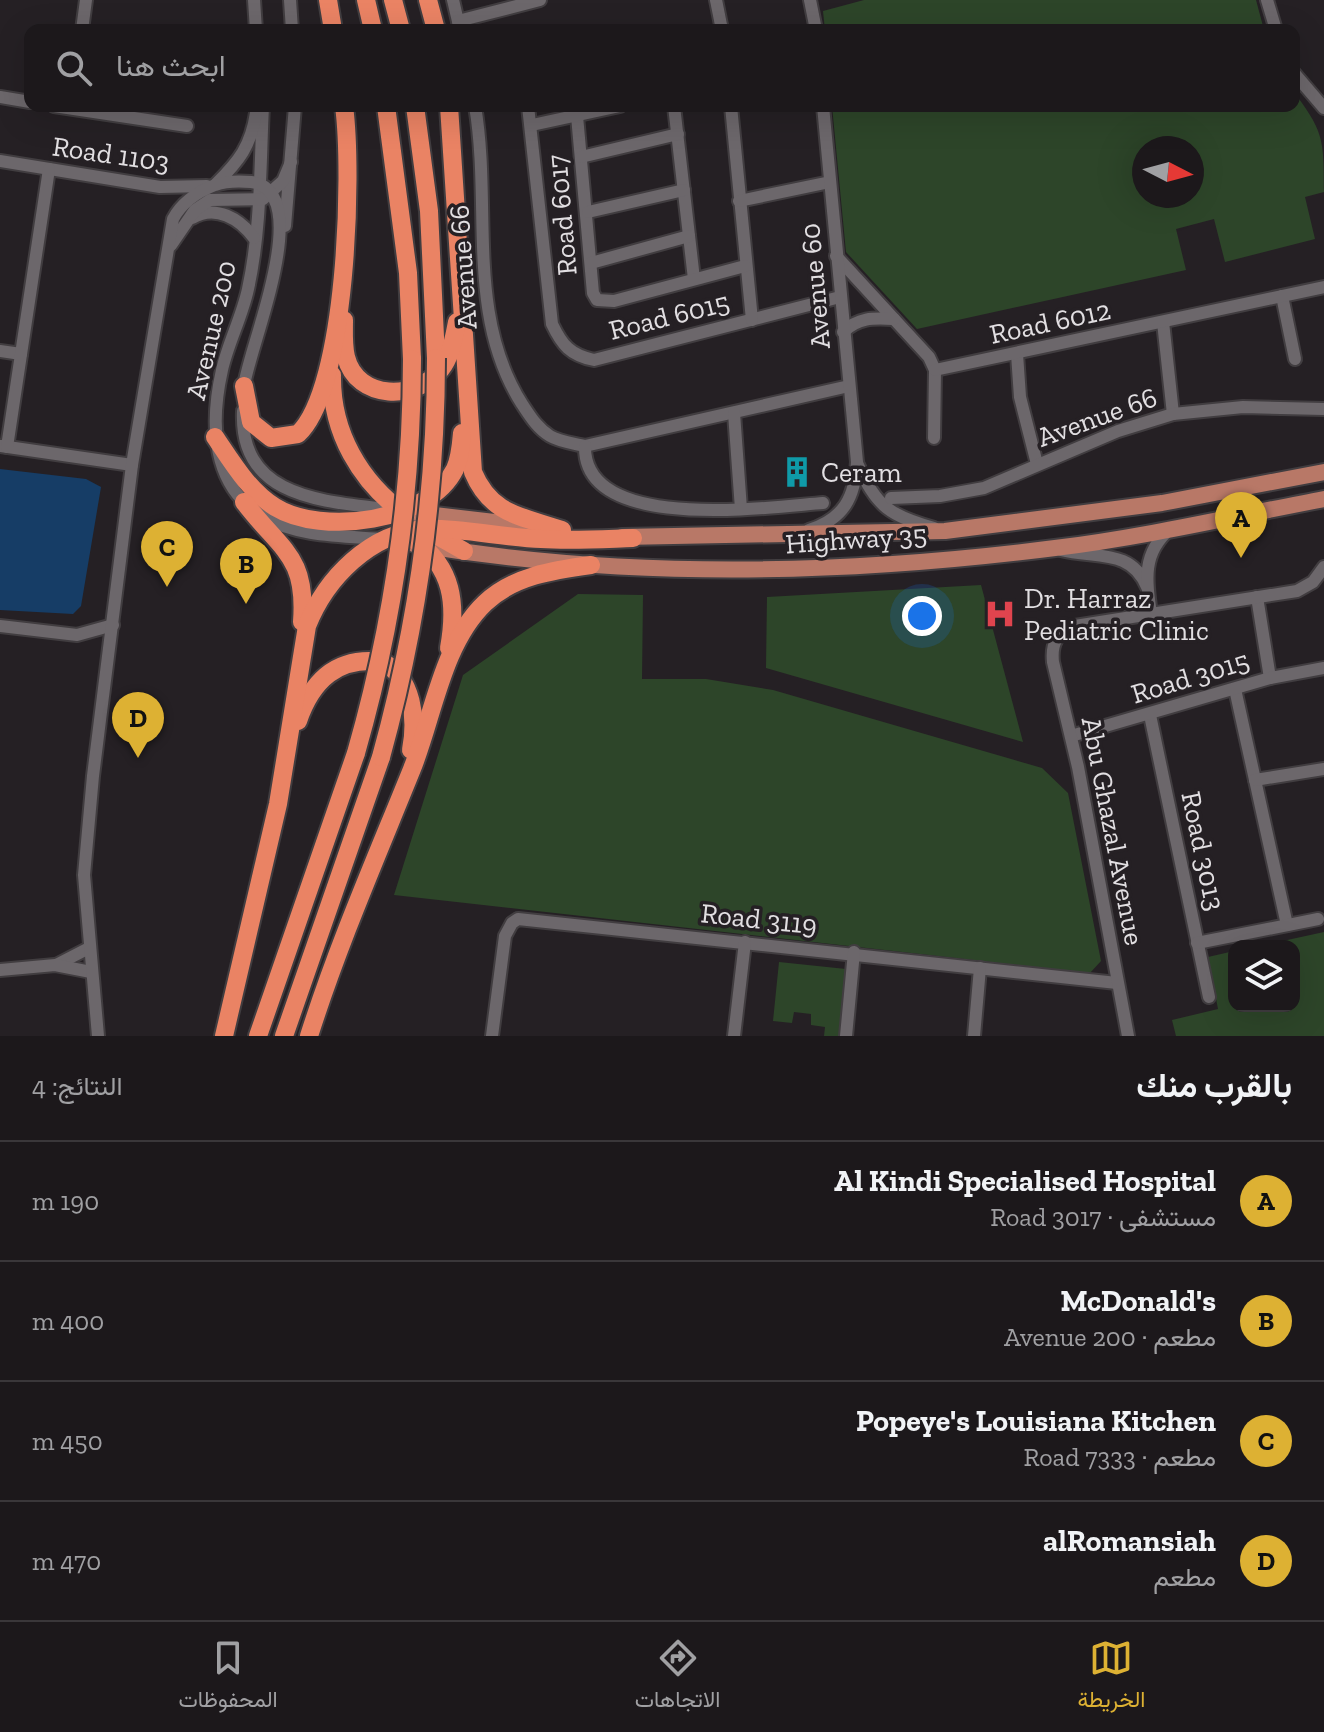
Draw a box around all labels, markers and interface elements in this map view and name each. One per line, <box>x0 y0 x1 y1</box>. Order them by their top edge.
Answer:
search box <box>24 24 1300 112</box>
icon: search <box>52 46 96 90</box>
text: ابحث هنا <box>116 48 226 84</box>
street label: Road 1103 <box>50 129 172 179</box>
north arrow <box>1132 136 1204 208</box>
street label: Road 6017 <box>540 153 584 277</box>
street label: Avenue 66 <box>442 204 484 330</box>
street label: Avenue 60 <box>793 222 837 350</box>
street label: Avenue 200 <box>179 257 243 403</box>
street label: Road 6015 <box>605 285 733 347</box>
street label: Road 6012 <box>987 293 1113 351</box>
street label: Avenue 66 <box>1033 380 1161 454</box>
building icon: Ceram <box>780 455 814 489</box>
place label: Ceram <box>821 456 902 489</box>
pin: A <box>1215 492 1267 558</box>
street label: Highway 35 <box>784 518 928 560</box>
pin: C <box>141 521 193 587</box>
pin: B <box>220 538 272 604</box>
place label: Dr. Harraz Pediatric Clinic <box>1024 582 1209 647</box>
your location <box>902 596 942 636</box>
hospital icon: Dr. Harraz Pediatric Clinic <box>983 597 1017 631</box>
street label: Road 3015 <box>1127 643 1253 711</box>
pin: D <box>112 692 164 758</box>
street label: Abu Ghazal Avenue <box>1075 714 1151 948</box>
street label: Road 3013 <box>1174 788 1232 914</box>
street label: Road 3119 <box>699 896 819 942</box>
map controls <box>1228 940 1300 1012</box>
button: layers <box>1228 940 1300 1012</box>
text: بالقرب منك <box>1136 1065 1292 1106</box>
text: النتائج: 4 <box>32 1070 123 1102</box>
text: Al Kindi Specialised Hospital <box>834 1163 1216 1199</box>
text: 190 m <box>32 1185 99 1217</box>
text: A <box>1257 1185 1275 1217</box>
text: مستشفى · Road 3017 <box>990 1201 1216 1233</box>
text: McDonald's <box>1061 1283 1216 1319</box>
text: 400 m <box>32 1305 104 1337</box>
text: B <box>1258 1305 1274 1337</box>
text: مطعم · Avenue 200 <box>1004 1321 1216 1353</box>
text: Popeye's Louisiana Kitchen <box>856 1403 1216 1439</box>
text: 450 m <box>32 1425 103 1457</box>
text: C <box>1258 1425 1274 1457</box>
text: مطعم · Road 7333 <box>1024 1441 1216 1473</box>
text: alRomansiah <box>1043 1523 1216 1559</box>
text: 470 m <box>32 1545 101 1577</box>
text: D <box>1257 1545 1275 1577</box>
text: مطعم <box>1153 1561 1216 1593</box>
tab: المحفوظات <box>179 1636 278 1719</box>
tab: الاتجاهات <box>635 1636 720 1719</box>
tab: الخريطة <box>1077 1636 1145 1719</box>

